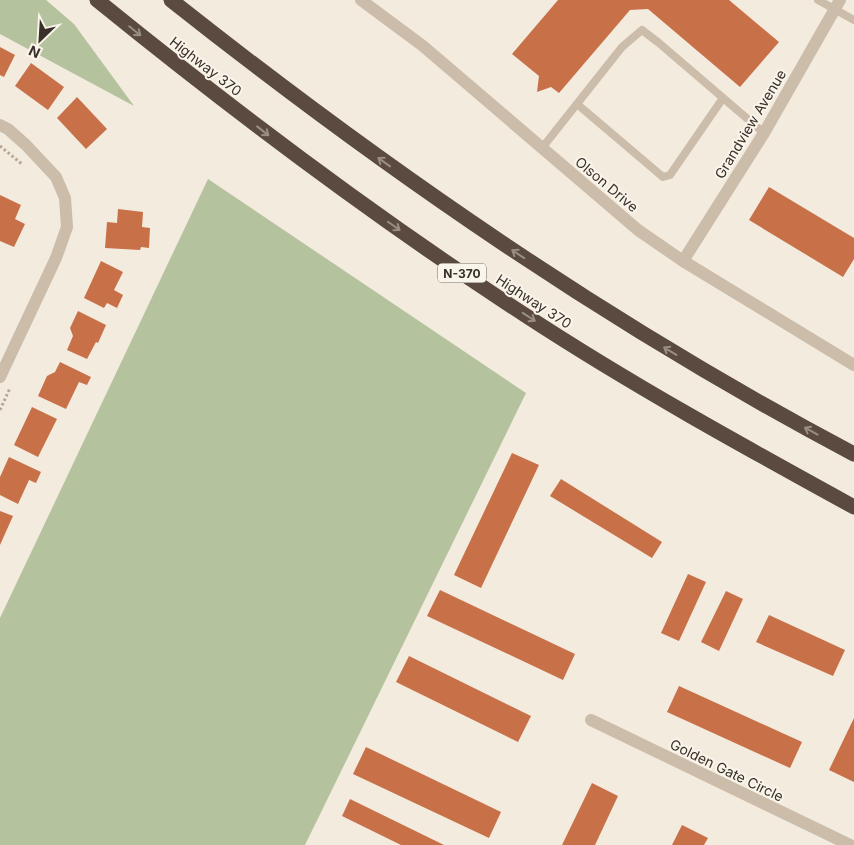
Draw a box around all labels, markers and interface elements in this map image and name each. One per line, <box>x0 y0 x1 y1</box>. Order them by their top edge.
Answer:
north arrow <box>15 15 65 65</box>
one-way arrow <box>128 25 141 36</box>
street label: Highway 370 <box>167 33 245 99</box>
text: N <box>26 42 43 62</box>
street label: Grandview Avenue <box>711 66 789 182</box>
one-way arrow <box>256 125 269 136</box>
street label: Olson Drive <box>572 153 642 215</box>
one-way arrow <box>378 157 392 167</box>
one-way arrow <box>387 221 401 231</box>
one-way arrow <box>511 249 525 260</box>
road number: N-370 <box>438 264 486 282</box>
street label: Highway 370 <box>493 270 575 332</box>
one-way arrow <box>521 313 535 323</box>
one-way arrow <box>664 345 678 355</box>
one-way arrow <box>804 426 819 436</box>
street label: Golden Gate Circle <box>667 735 787 805</box>

